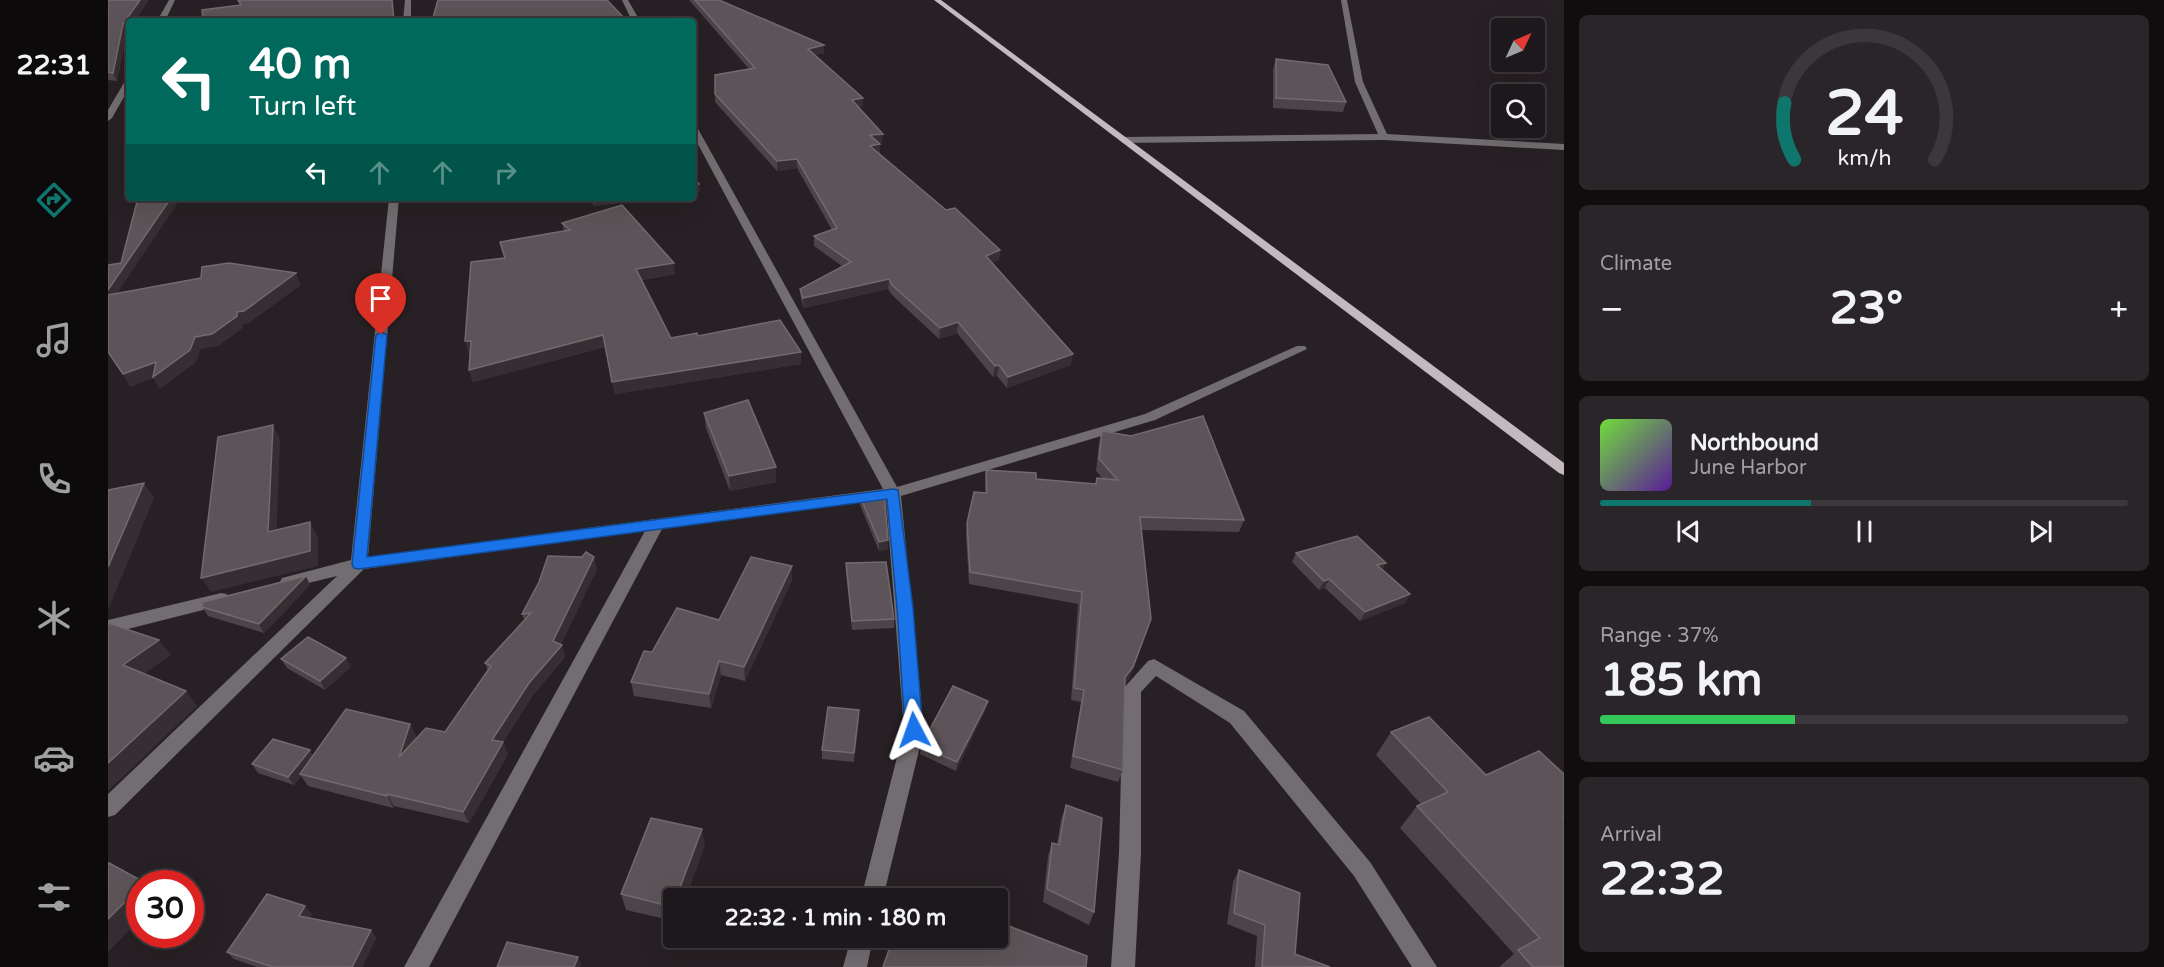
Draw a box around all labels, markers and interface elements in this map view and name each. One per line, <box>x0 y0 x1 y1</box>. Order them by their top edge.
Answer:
north arrow <box>1491 18 1545 72</box>
map controls <box>1491 18 1545 138</box>
text: 40 m <box>249 39 351 90</box>
icon: left <box>150 42 228 120</box>
text: 22:31 <box>17 49 91 82</box>
text: 24 <box>1825 77 1903 152</box>
button: search <box>1491 84 1545 138</box>
text: Turn left <box>249 90 356 123</box>
text: km/h <box>1837 145 1891 171</box>
icon: left <box>300 156 333 189</box>
icon: ahead <box>363 156 396 189</box>
icon: ahead <box>426 156 459 189</box>
icon: right <box>489 156 522 189</box>
icon: directions <box>33 179 75 221</box>
text: Climate <box>1600 252 1672 276</box>
pin <box>355 273 406 335</box>
icon: arrive <box>364 282 397 315</box>
text: 23° <box>1830 282 1903 336</box>
text: − <box>1600 290 1624 329</box>
text: + <box>2109 290 2128 329</box>
icon: music <box>33 319 75 361</box>
text: Northbound <box>1690 430 1819 456</box>
text: June Harbor <box>1690 456 1807 480</box>
icon: phone <box>33 458 75 500</box>
icon: previous <box>1672 515 1705 548</box>
icon: pause <box>1848 515 1881 548</box>
icon: next <box>2024 515 2057 548</box>
icon: climate <box>33 597 75 639</box>
text: Range · 37% <box>1600 624 1719 648</box>
text: 185 km <box>1600 654 1762 708</box>
position arrow <box>882 698 946 762</box>
icon: car <box>33 737 75 779</box>
text: Arrival <box>1600 823 1662 847</box>
text: 22:32 <box>1600 853 1725 907</box>
speed limit sign: 30 <box>126 870 204 948</box>
icon: filters <box>33 876 75 918</box>
text: 22:32 · 1 min · 180 m <box>725 905 946 931</box>

